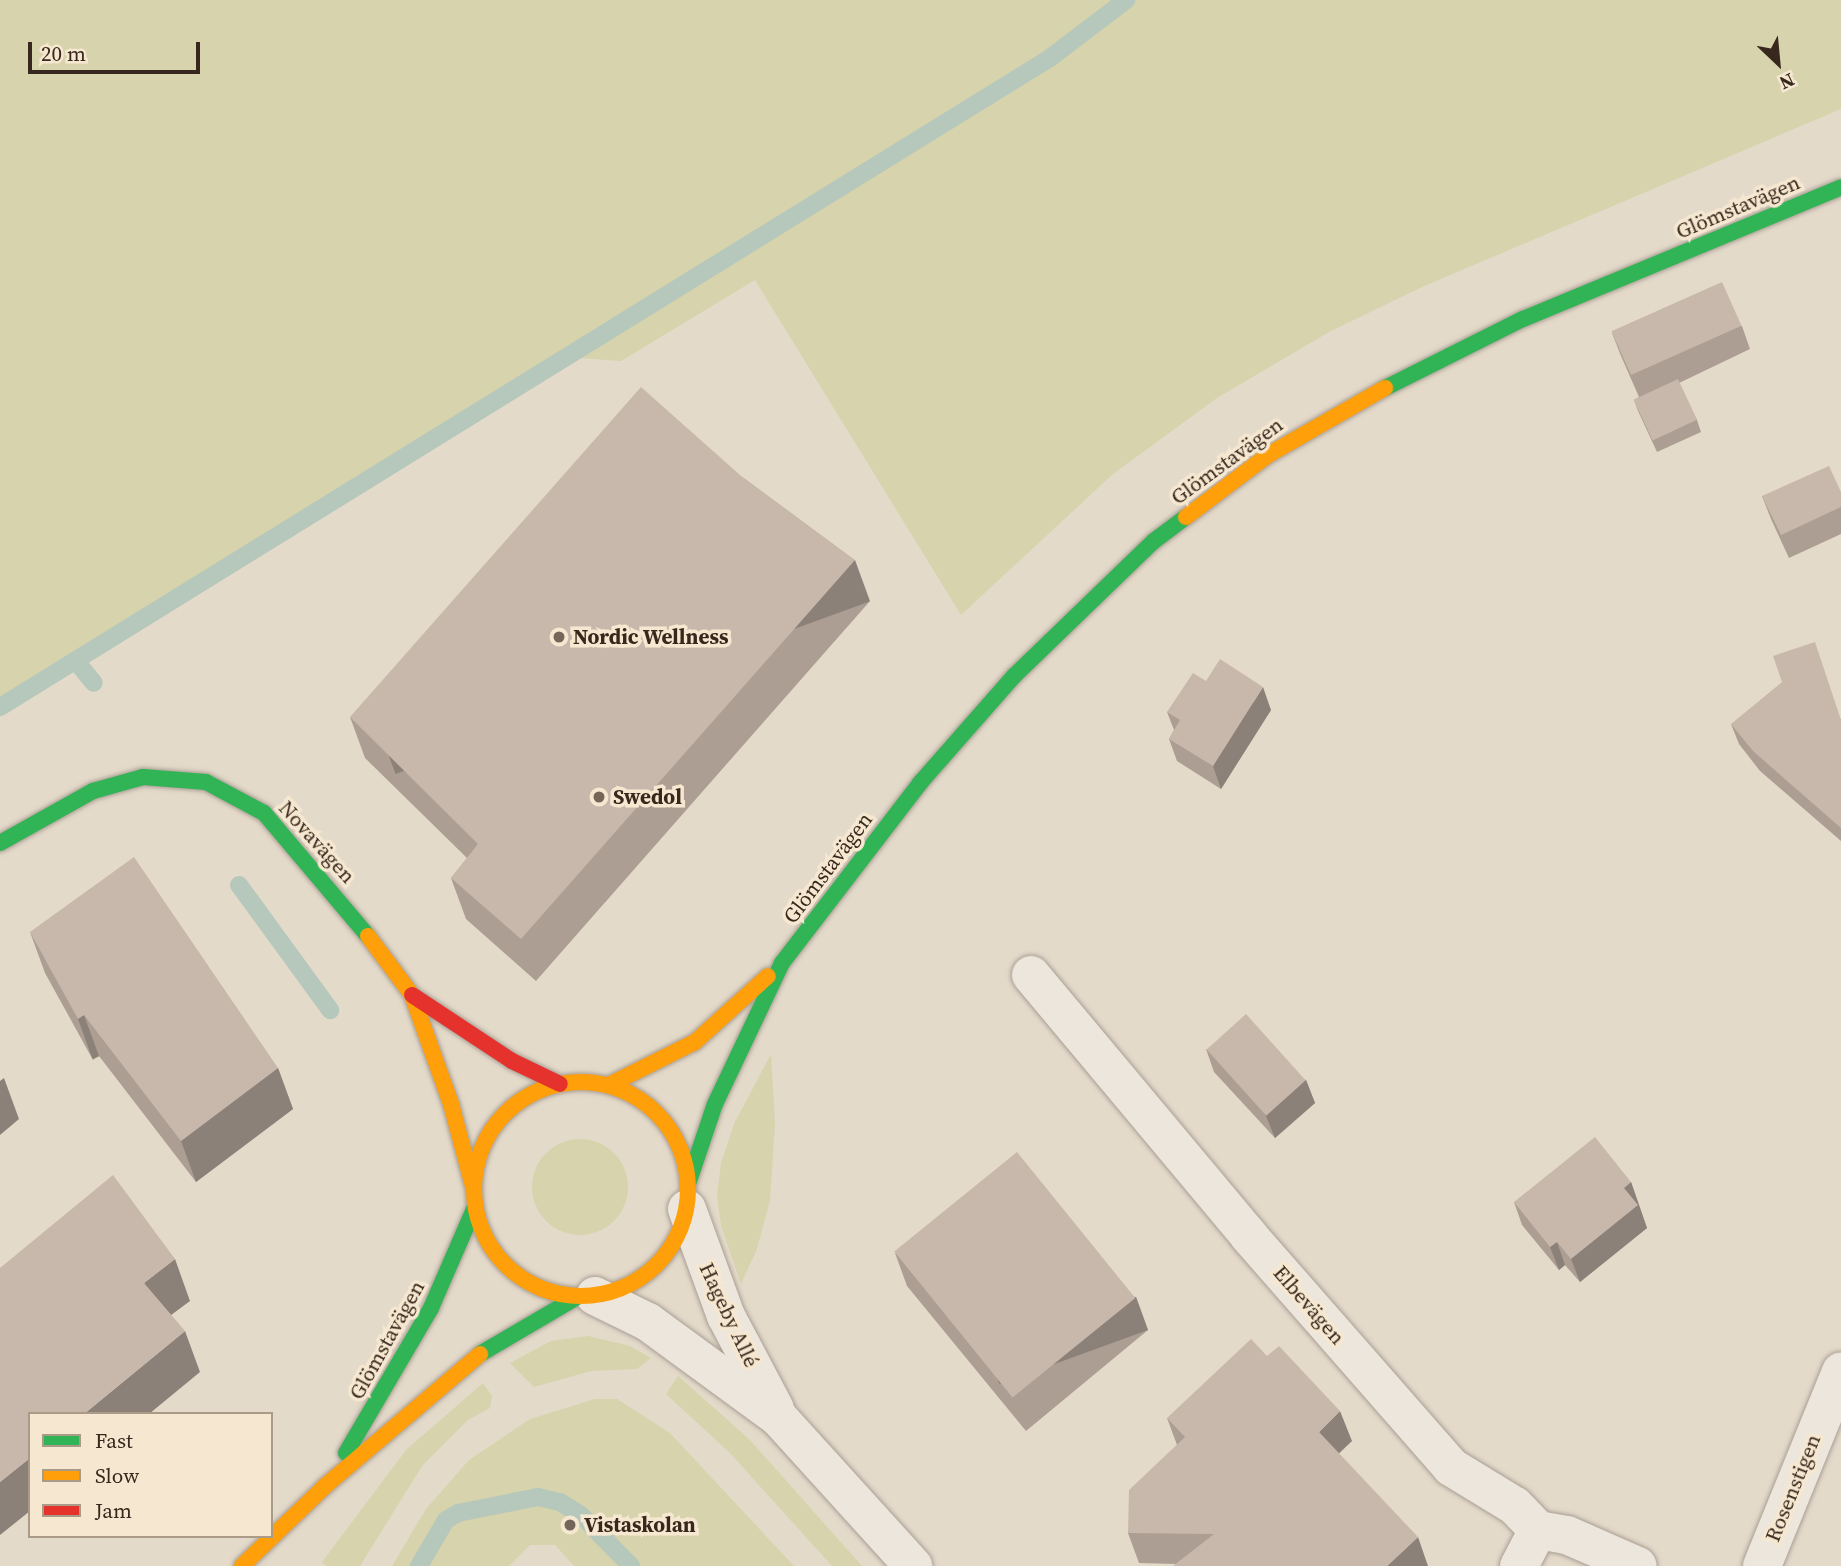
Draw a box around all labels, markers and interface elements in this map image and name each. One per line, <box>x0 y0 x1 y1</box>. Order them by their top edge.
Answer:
scale bar <box>32 28 203 72</box>
north arrow <box>1743 28 1813 98</box>
text: 20 m <box>41 39 86 68</box>
text: N <box>1775 67 1799 97</box>
street label: Glömstavägen <box>1672 170 1804 244</box>
street label: Glömstavägen <box>1166 412 1288 510</box>
place label: Nordic Wellness <box>573 624 729 650</box>
marker: Nordic Wellness <box>551 629 567 645</box>
place label: Swedol <box>613 784 682 810</box>
marker: Swedol <box>591 789 607 805</box>
street label: Novavägen <box>273 796 361 888</box>
street label: Glömstavägen <box>778 808 878 928</box>
street label: Hageby Allé <box>694 1259 764 1371</box>
street label: Elbevägen <box>1268 1260 1350 1350</box>
street label: Glömstavägen <box>344 1276 430 1404</box>
legend <box>28 1412 273 1538</box>
text: Fast <box>95 1426 133 1455</box>
street label: Rosenstigen <box>1760 1431 1826 1545</box>
text: Slow <box>95 1461 139 1490</box>
text: Jam <box>95 1496 132 1525</box>
place label: Vistaskolan <box>584 1512 696 1538</box>
marker: Vistaskolan <box>562 1517 578 1533</box>

